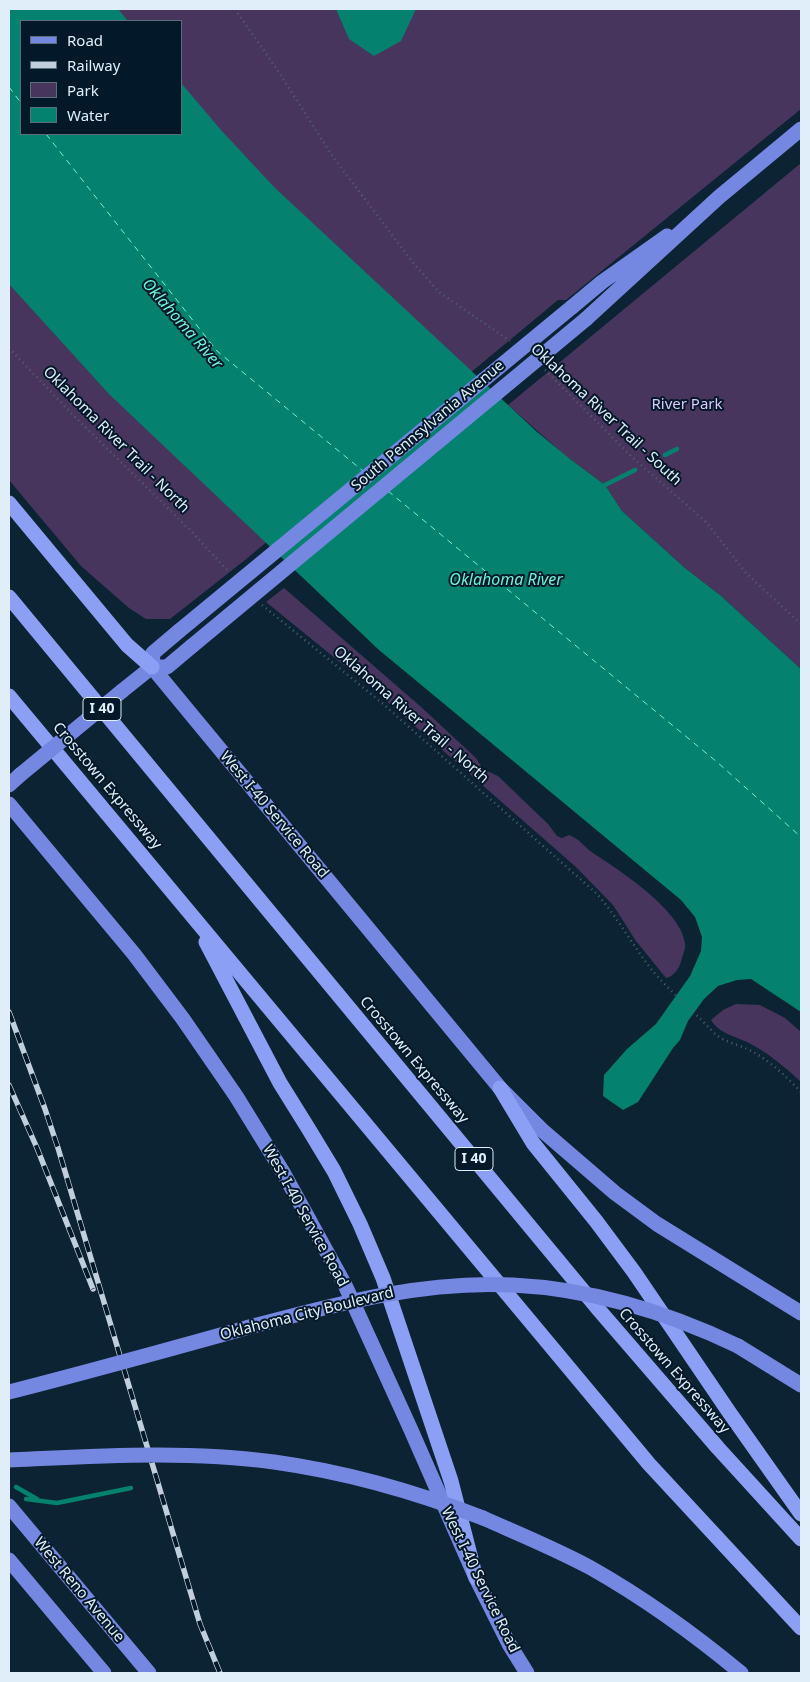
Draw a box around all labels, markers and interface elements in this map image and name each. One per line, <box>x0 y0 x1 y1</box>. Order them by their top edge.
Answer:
legend <box>20 20 182 135</box>
text: Road <box>67 30 103 50</box>
text: Railway <box>67 55 120 75</box>
text: Park <box>67 80 99 100</box>
text: Water <box>67 105 109 125</box>
water label: Oklahoma River <box>138 275 226 373</box>
street label: Oklahoma River Trail - South <box>527 340 685 490</box>
street label: South Pennsylvania Avenue <box>348 357 508 495</box>
street label: Oklahoma River Trail - North <box>39 363 193 517</box>
park label: River Park <box>651 396 723 414</box>
water label: Oklahoma River <box>449 570 563 590</box>
street label: Oklahoma River Trail - North <box>330 643 492 787</box>
road number: I 40 <box>83 698 121 721</box>
street label: Crosstown Expressway <box>49 719 165 853</box>
street label: West I-40 Service Road <box>216 748 332 882</box>
street label: Crosstown Expressway <box>356 993 472 1127</box>
street label: West I-40 Service Road <box>258 1142 352 1290</box>
road number: I 40 <box>455 1148 493 1170</box>
street label: Oklahoma City Boulevard <box>218 1284 396 1344</box>
street label: Crosstown Expressway <box>615 1305 733 1437</box>
street label: West I-40 Service Road <box>437 1504 523 1656</box>
street label: West Reno Avenue <box>30 1534 128 1646</box>

